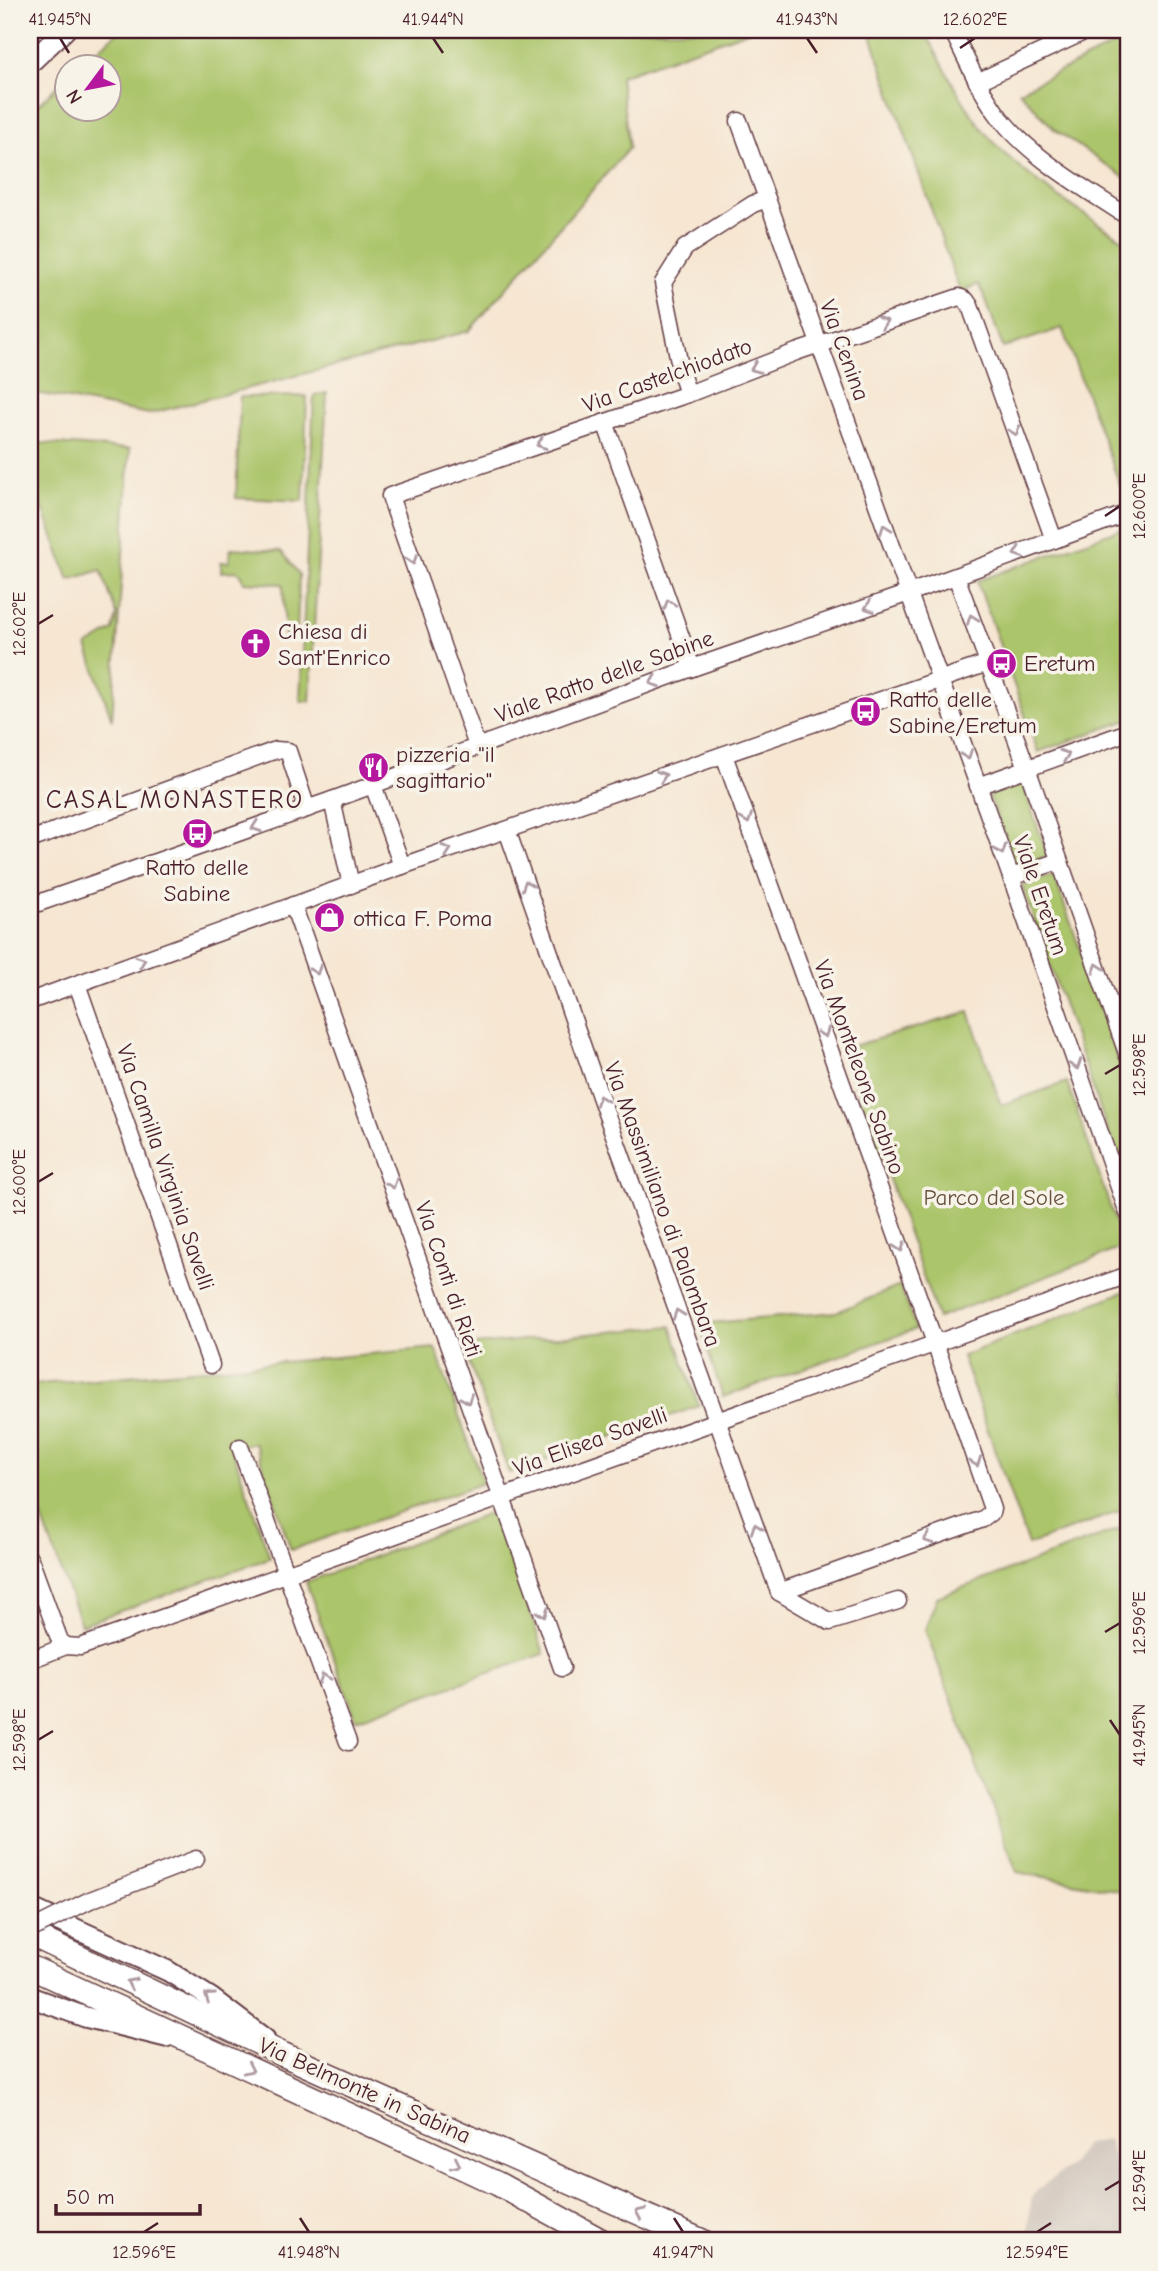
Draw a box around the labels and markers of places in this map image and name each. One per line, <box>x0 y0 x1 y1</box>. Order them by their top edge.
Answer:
place label: Chiesa di Sant'Enrico <box>278 618 391 671</box>
church icon: Chiesa di Sant'Enrico <box>238 627 272 661</box>
bus stop icon: Eretum <box>984 646 1018 680</box>
place label: Eretum <box>1024 650 1095 677</box>
place label: Ratto delle Sabine/Eretum <box>889 686 1037 739</box>
bus stop icon: Ratto delle Sabine/Eretum <box>849 695 883 729</box>
place label: pizzeria "il sagittario" <box>396 741 495 794</box>
restaurant icon: pizzeria "il sagittario" <box>356 750 390 784</box>
bus stop icon: Ratto delle Sabine <box>180 816 214 850</box>
place label: Ratto delle Sabine <box>146 854 248 907</box>
shop icon: ottica F. Poma <box>313 901 347 935</box>
place label: ottica F. Poma <box>353 905 492 932</box>

